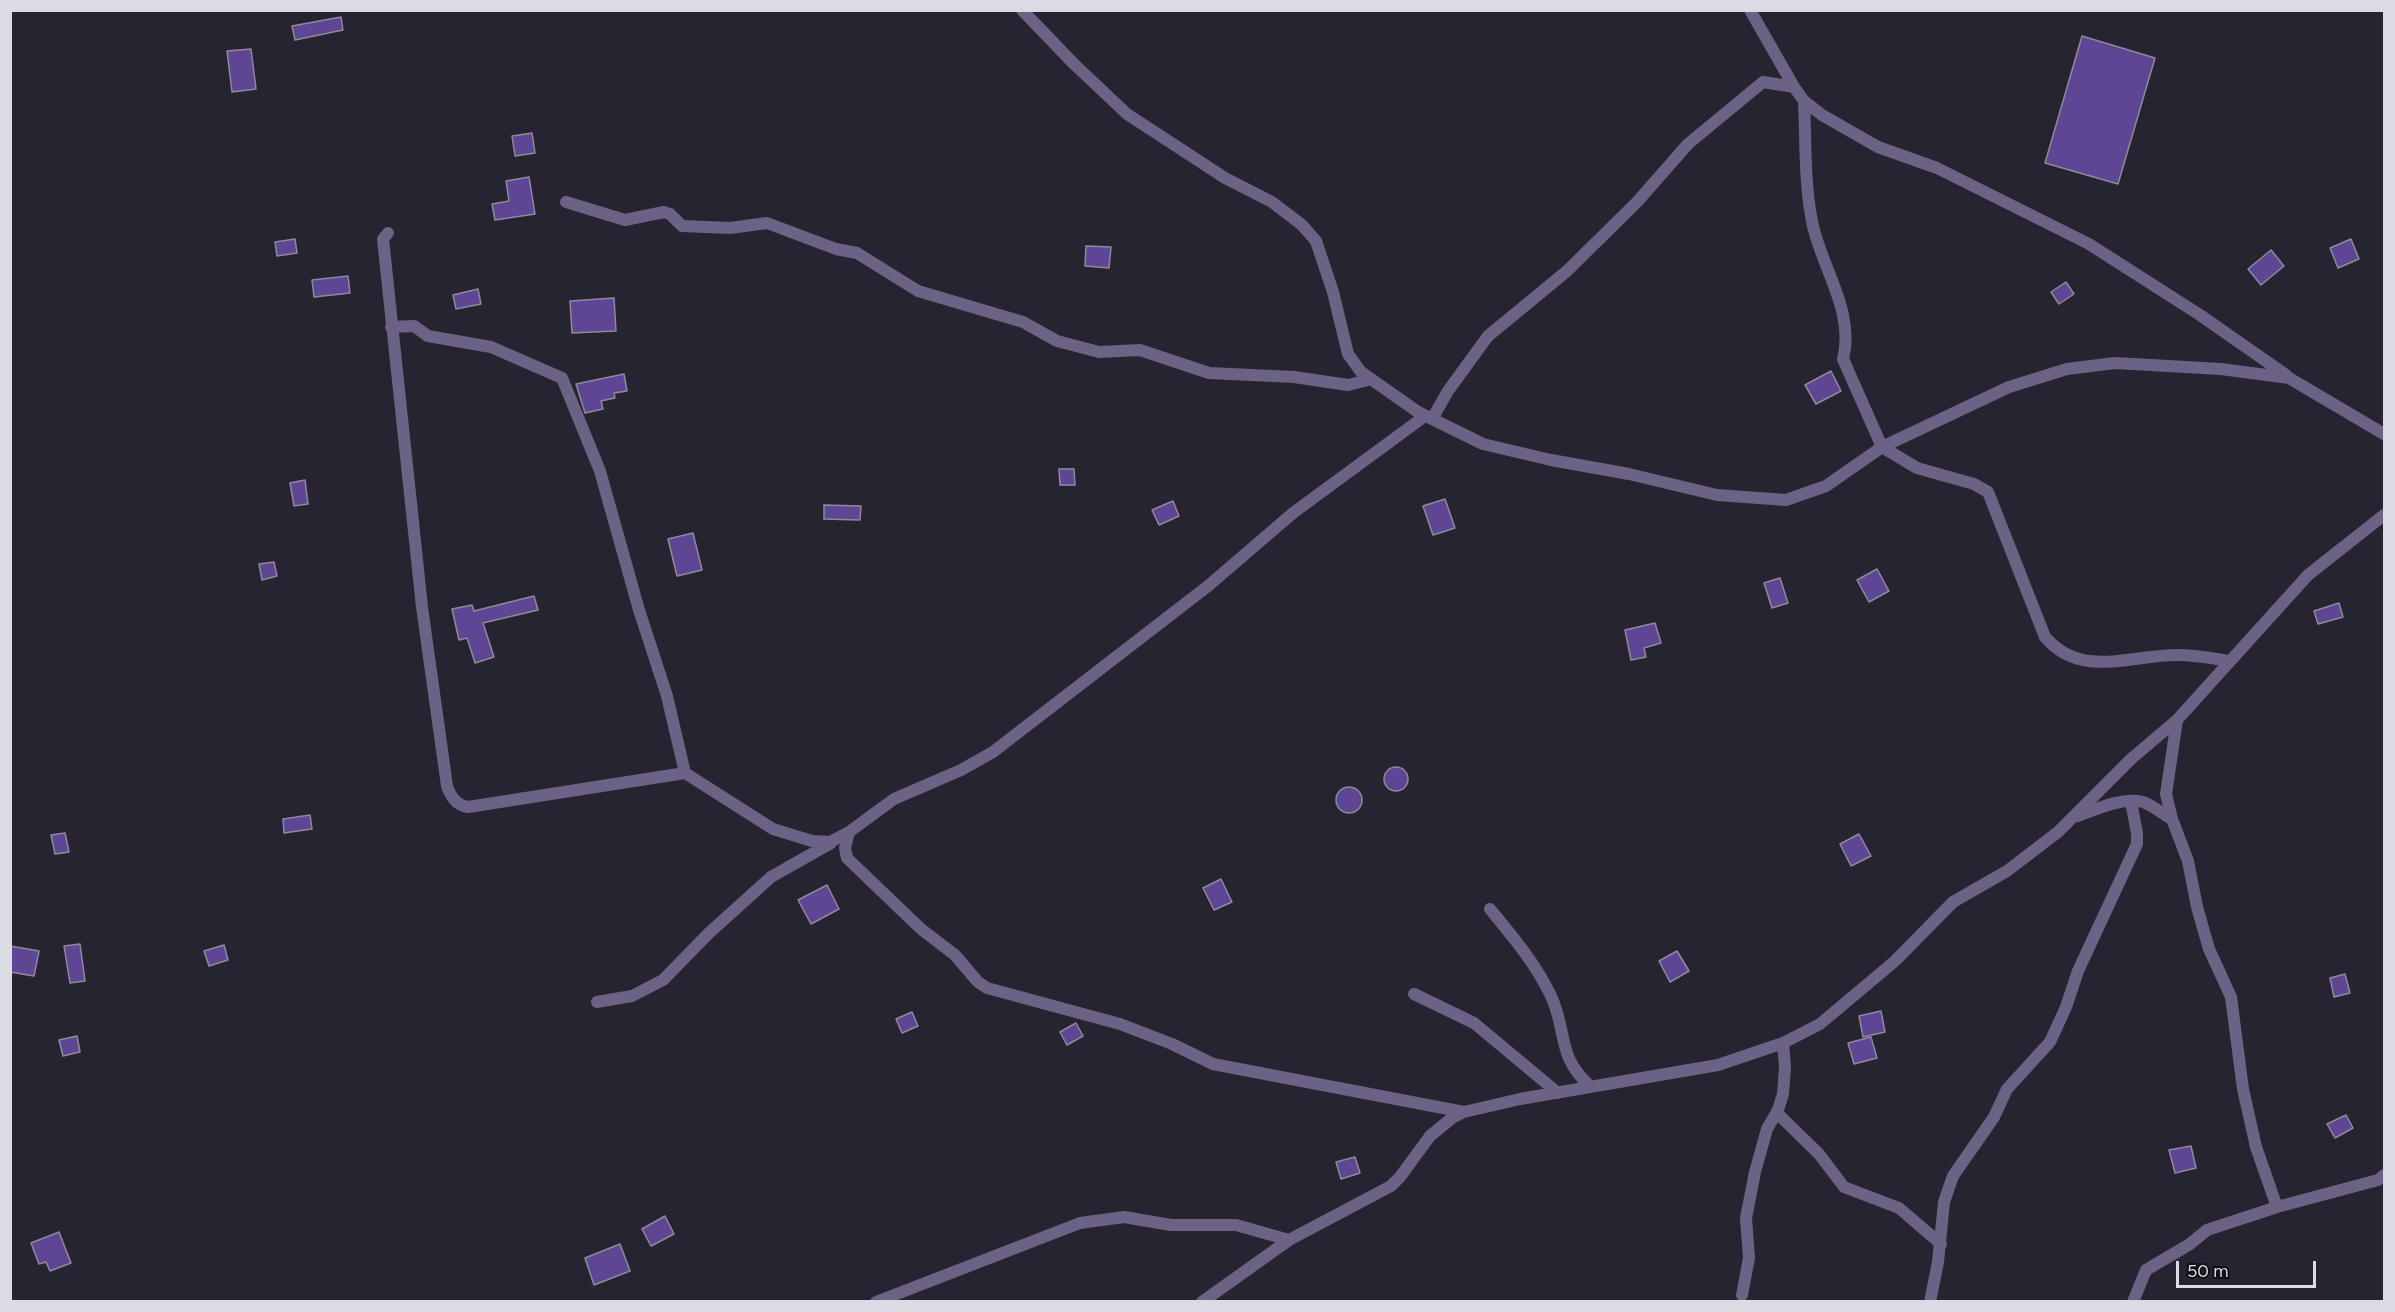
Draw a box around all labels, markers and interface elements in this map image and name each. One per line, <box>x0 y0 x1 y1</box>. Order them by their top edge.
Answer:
scale bar <box>2179 1249 2318 1287</box>
text: 50 m <box>2187 1260 2229 1282</box>

